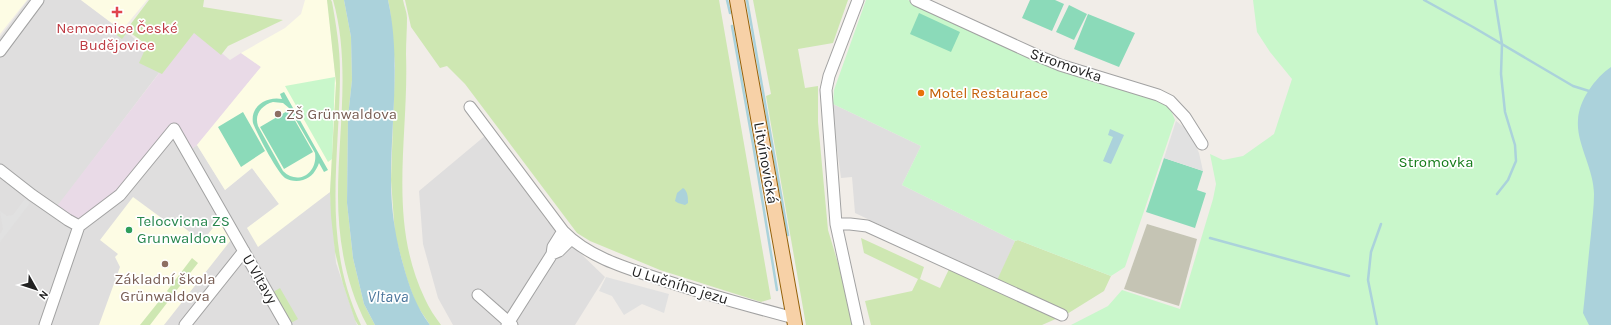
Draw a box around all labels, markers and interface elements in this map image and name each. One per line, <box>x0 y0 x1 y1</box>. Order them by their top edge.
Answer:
marker: Nemocnice České Budějovice <box>111 6 123 18</box>
place label: Nemocnice České Budějovice <box>56 19 178 54</box>
street label: Stromovka <box>1028 44 1104 86</box>
place label: Motel Restaurace <box>929 84 1048 102</box>
marker: Motel Restaurace <box>916 88 926 98</box>
place label: ZŠ Grünwaldova <box>286 105 397 123</box>
marker: ZŠ Grünwaldova <box>273 109 283 119</box>
street label: Litvínovická <box>750 121 782 205</box>
park label: Stromovka <box>1399 153 1473 171</box>
place label: Telocvicna ZS Grunwaldova <box>137 212 230 247</box>
marker: Telocvicna ZS Grunwaldova <box>124 225 134 235</box>
street label: U Vltavy <box>239 251 281 307</box>
marker: Základní škola Grünwaldova <box>160 259 170 269</box>
street label: U Lučního jezu <box>629 262 731 308</box>
north arrow <box>16 269 56 309</box>
place label: Základní škola Grünwaldova <box>114 270 216 305</box>
water label: Vltava <box>368 287 408 306</box>
text: N <box>36 288 51 302</box>

